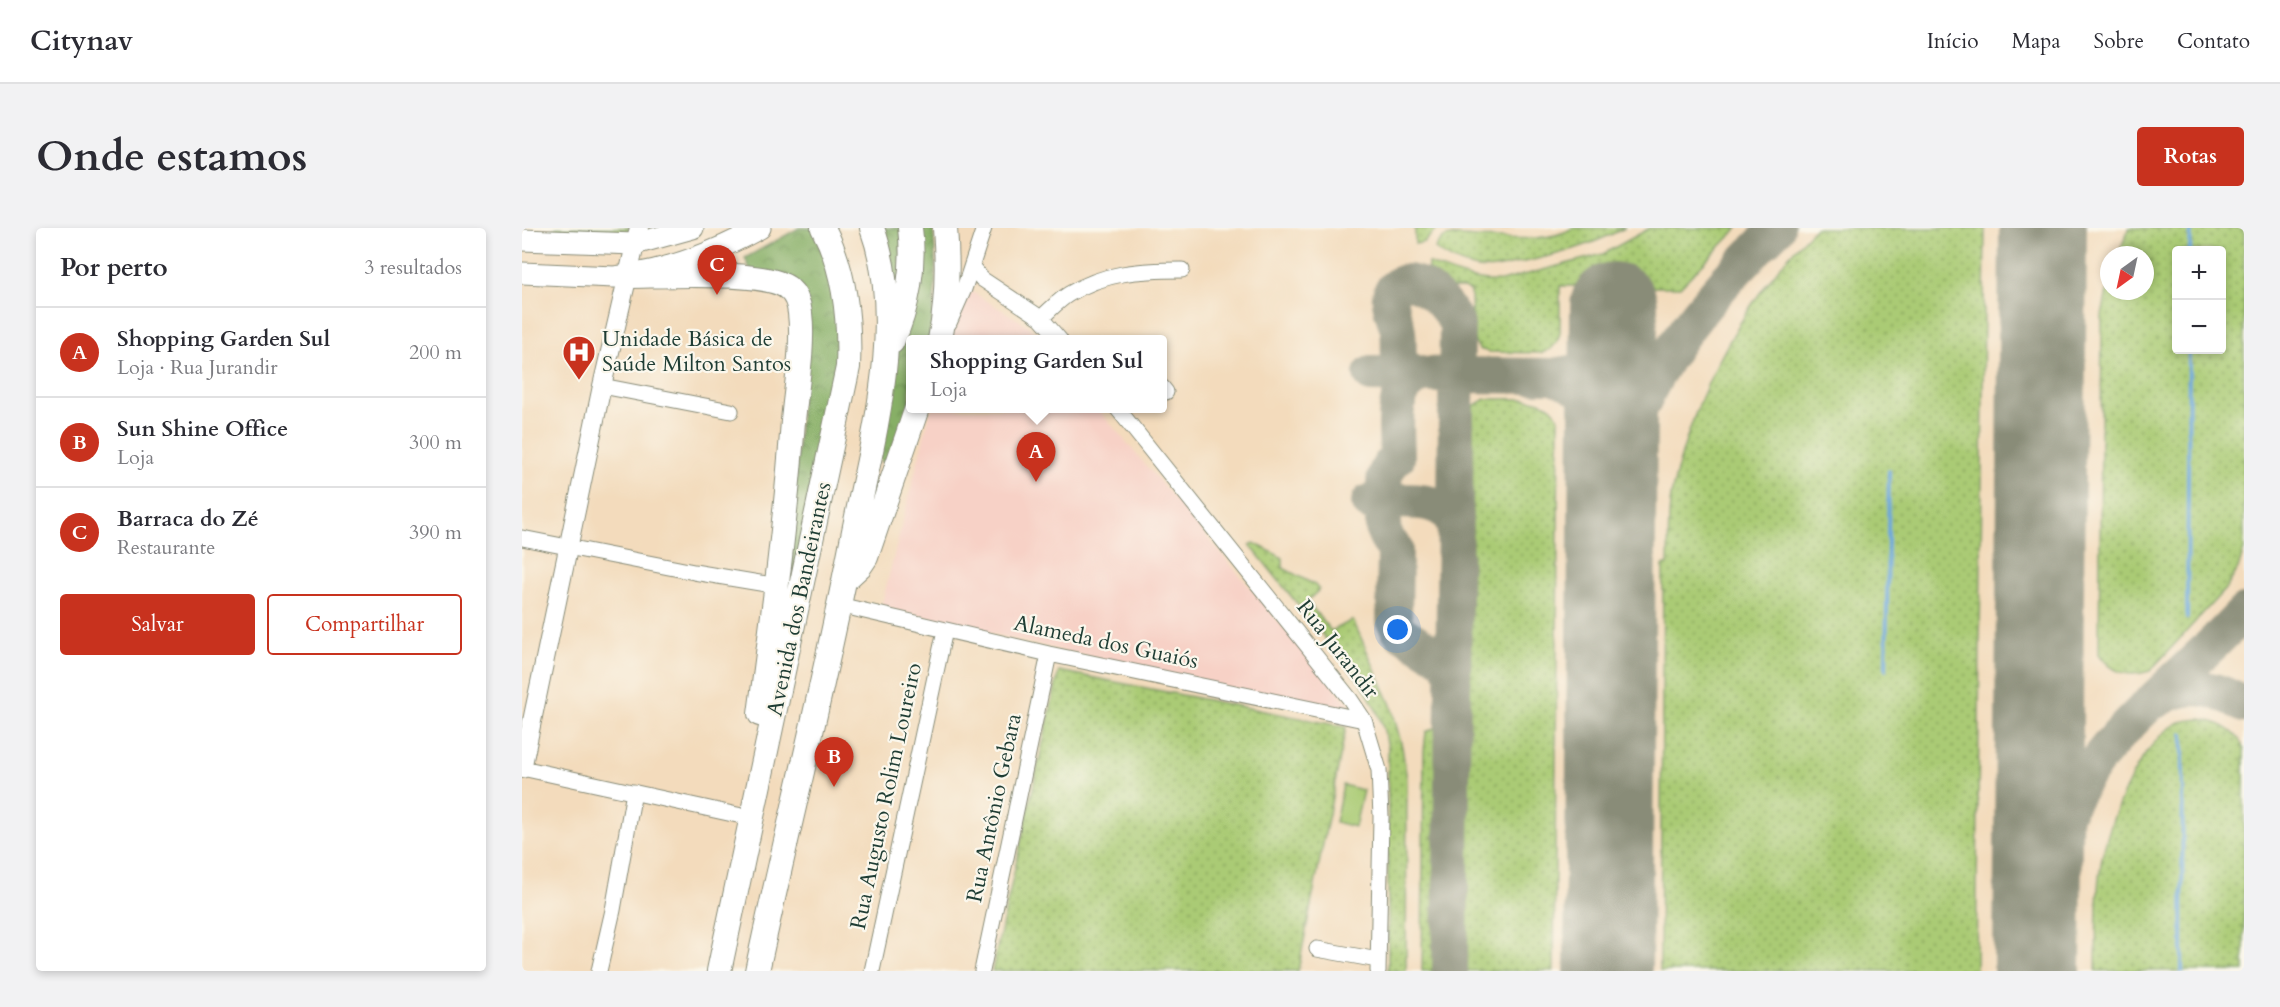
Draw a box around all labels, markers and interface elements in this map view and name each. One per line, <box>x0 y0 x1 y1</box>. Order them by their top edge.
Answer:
text: Citynav <box>30 22 133 60</box>
text: Início <box>1927 27 1979 56</box>
text: Mapa <box>2012 27 2061 56</box>
text: Sobre <box>2094 27 2144 56</box>
text: Contato <box>2177 27 2250 56</box>
button: Rotas <box>2137 127 2244 186</box>
text: Onde estamos <box>36 128 307 185</box>
pin: C <box>698 245 736 295</box>
north arrow <box>2100 246 2154 300</box>
map controls <box>2172 246 2226 354</box>
button: + <box>2172 246 2226 300</box>
text: Por perto <box>60 250 168 285</box>
text: 3 resultados <box>364 254 462 281</box>
button: − <box>2172 300 2226 354</box>
text: Shopping Garden Sul <box>117 324 330 354</box>
place label: Unidade Básica de Saúde Milton Santos <box>602 324 791 379</box>
hospital icon: Unidade Básica de Saúde Milton Santos <box>561 334 597 381</box>
popup <box>906 335 1167 413</box>
text: A <box>72 339 87 366</box>
text: 200 m <box>409 339 462 366</box>
text: Shopping Garden Sul <box>930 346 1143 376</box>
text: Loja · Rua Jurandir <box>117 354 277 381</box>
text: Loja <box>930 376 967 403</box>
text: Sun Shine Office <box>117 414 288 444</box>
text: B <box>72 429 87 456</box>
text: 300 m <box>409 429 462 456</box>
pin: A <box>1016 432 1056 482</box>
text: Loja <box>117 444 154 471</box>
street label: Avenida dos Bandeirantes <box>760 479 838 719</box>
text: Barraca do Zé <box>117 504 259 534</box>
text: C <box>72 519 87 546</box>
text: 390 m <box>409 519 462 546</box>
text: Restaurante <box>117 534 215 561</box>
street label: Rua Jurandir <box>1290 593 1387 706</box>
button: Salvar <box>60 594 255 655</box>
button: Compartilhar <box>267 594 462 655</box>
street label: Alameda dos Guaiós <box>1011 608 1201 676</box>
your location <box>1383 615 1412 644</box>
street label: Rua Augusto Rolim Loureiro <box>843 660 929 932</box>
street label: Rua Antônio Gebara <box>959 710 1029 905</box>
pin: B <box>814 738 854 787</box>

